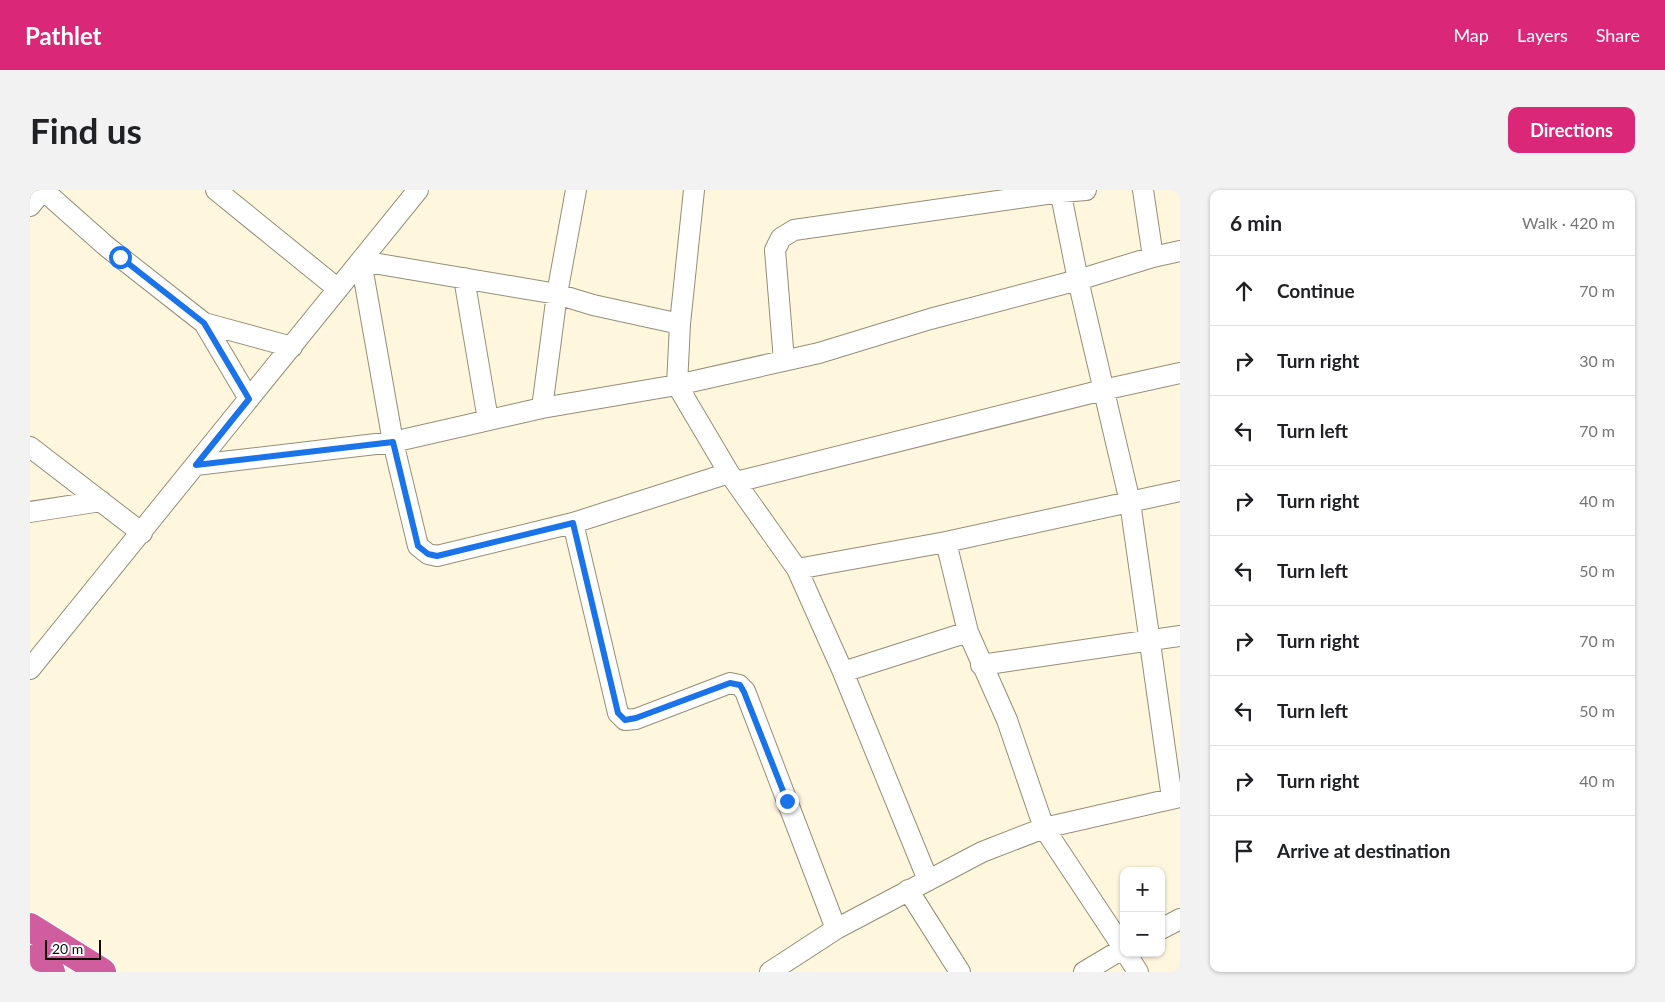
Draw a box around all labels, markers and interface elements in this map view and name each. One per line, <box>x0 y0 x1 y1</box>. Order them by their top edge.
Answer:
text: Pathlet <box>25 21 102 50</box>
text: Map <box>1453 24 1489 46</box>
text: Layers <box>1517 24 1568 46</box>
text: Share <box>1596 24 1640 46</box>
button: Directions <box>1508 107 1635 153</box>
text: Find us <box>30 109 142 151</box>
text: 6 min <box>1230 210 1282 235</box>
text: Walk · 420 m <box>1522 213 1615 232</box>
route start <box>109 246 132 269</box>
icon: ahead <box>1230 277 1258 305</box>
text: Continue <box>1277 279 1355 302</box>
text: 70 m <box>1579 281 1615 300</box>
icon: right <box>1230 347 1258 375</box>
text: Turn right <box>1277 349 1359 372</box>
text: 30 m <box>1579 351 1615 370</box>
icon: left <box>1230 417 1258 445</box>
text: Turn left <box>1277 419 1348 442</box>
text: 70 m <box>1579 421 1615 440</box>
icon: right <box>1230 487 1258 515</box>
text: Turn right <box>1277 489 1359 512</box>
text: 40 m <box>1579 491 1615 510</box>
icon: left <box>1230 557 1258 585</box>
text: Turn left <box>1277 559 1348 582</box>
text: 50 m <box>1579 561 1615 580</box>
icon: right <box>1230 627 1258 655</box>
text: Turn right <box>1277 629 1359 652</box>
text: 70 m <box>1579 631 1615 650</box>
icon: left <box>1230 697 1258 725</box>
text: Turn left <box>1277 699 1348 722</box>
text: 50 m <box>1579 701 1615 720</box>
icon: right <box>1230 767 1258 795</box>
text: Turn right <box>1277 769 1359 792</box>
text: 40 m <box>1579 771 1615 790</box>
route end <box>776 790 799 813</box>
icon: arrive <box>1230 837 1258 865</box>
text: Arrive at destination <box>1277 839 1450 862</box>
map controls <box>1120 867 1165 957</box>
button: + <box>1120 867 1165 912</box>
button: − <box>1120 912 1165 957</box>
scale bar <box>45 937 101 960</box>
text: 20 m <box>52 940 83 957</box>

